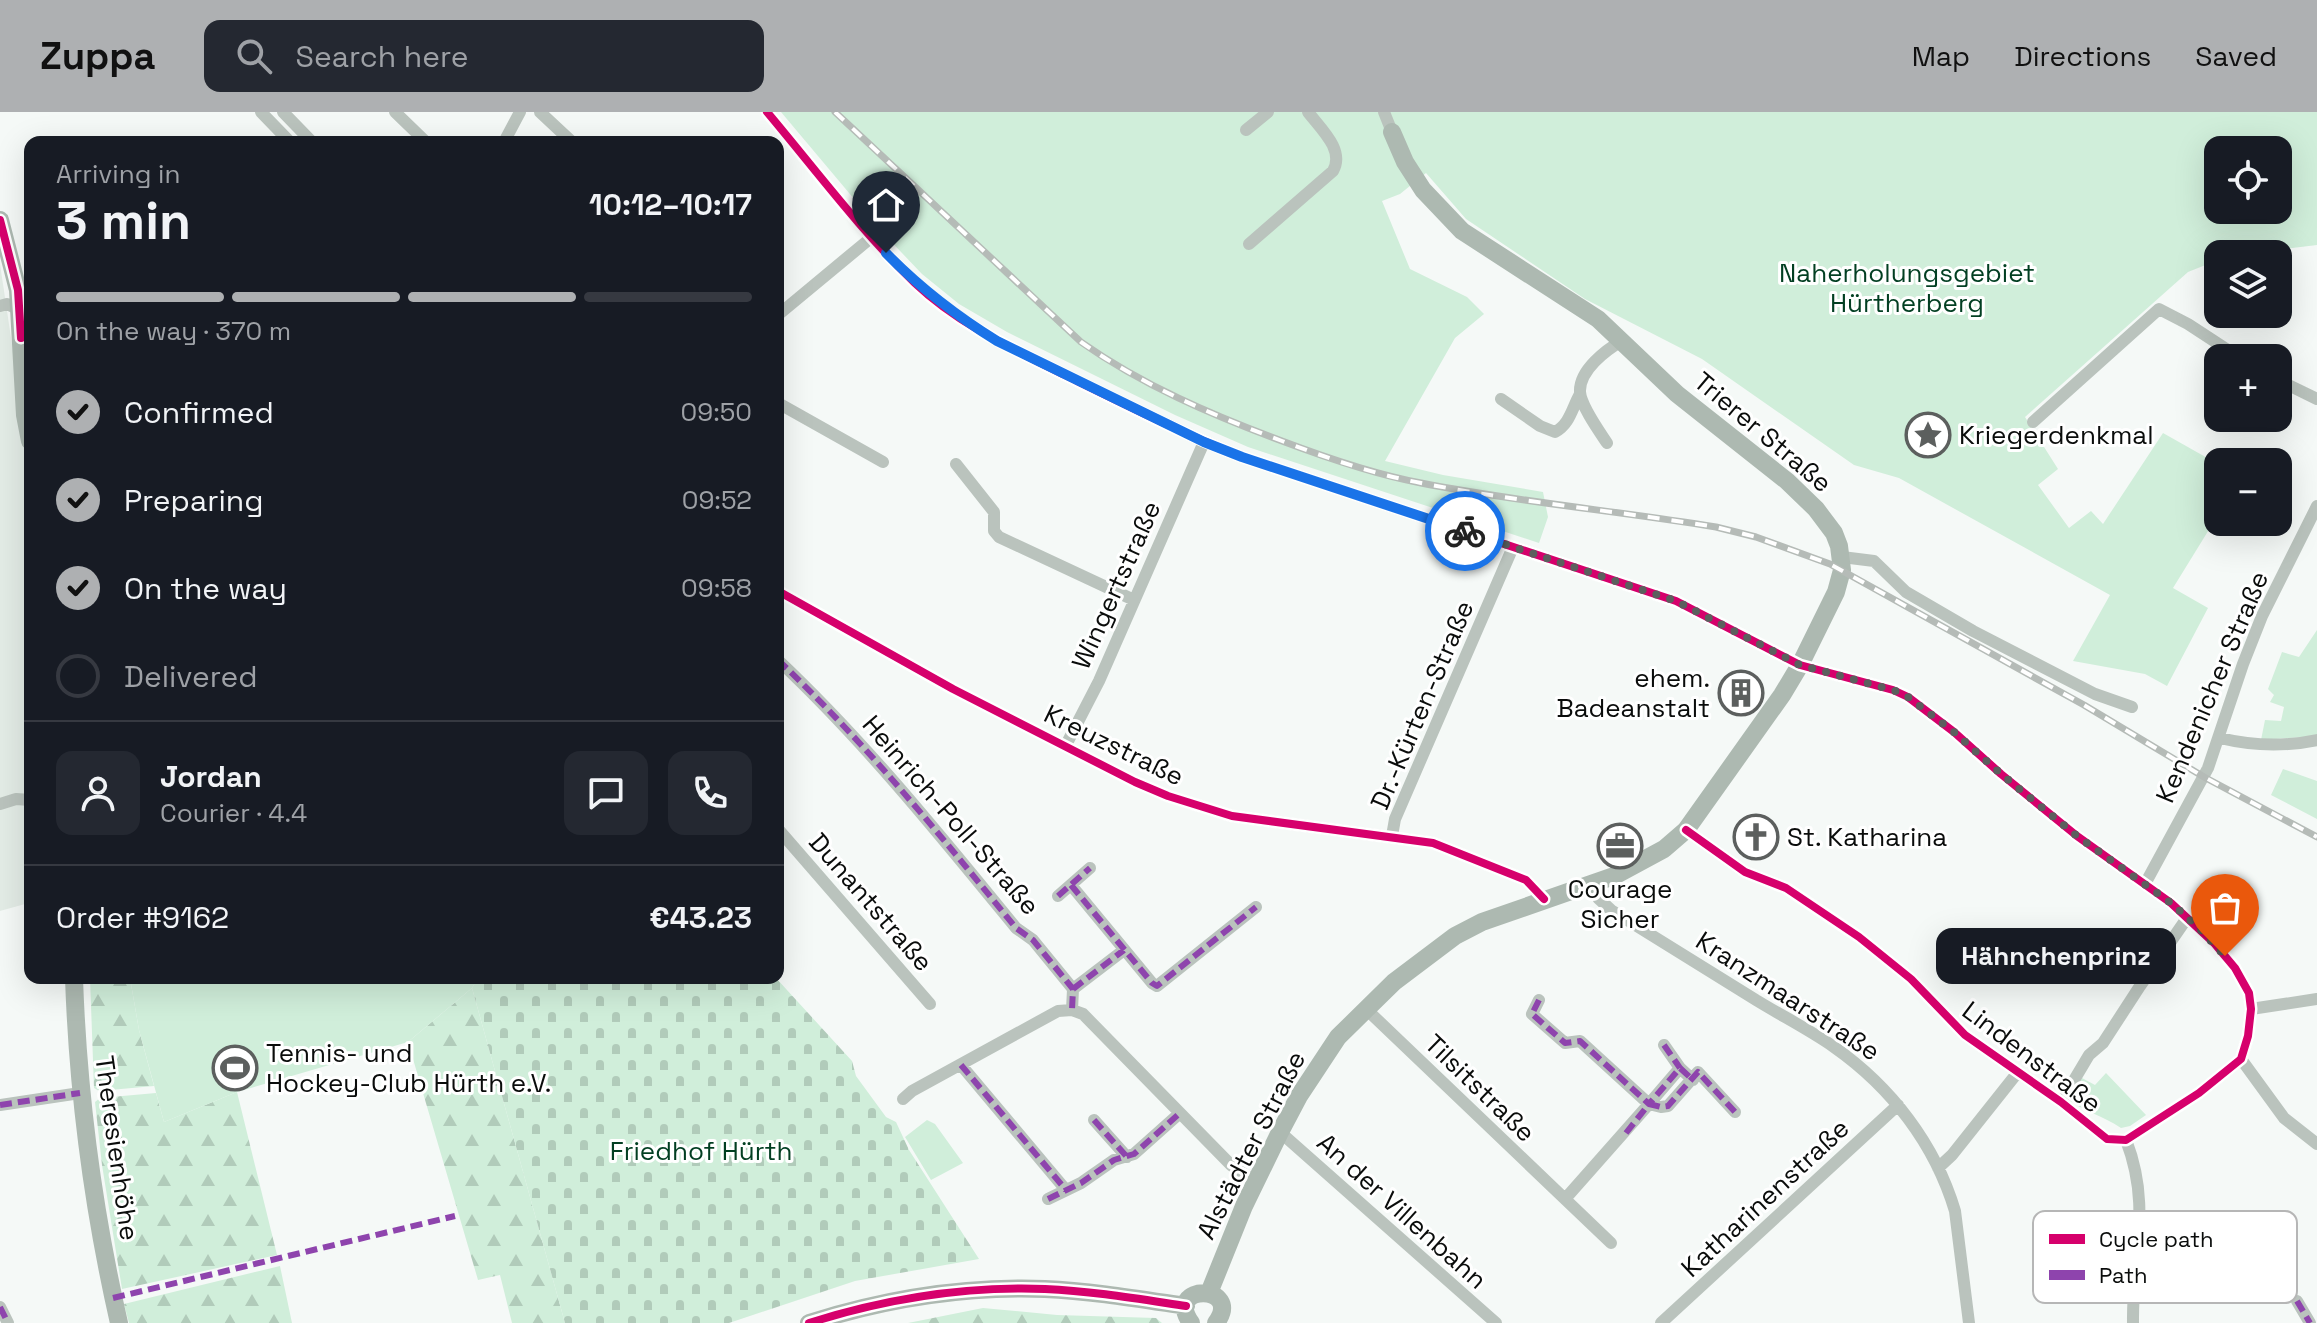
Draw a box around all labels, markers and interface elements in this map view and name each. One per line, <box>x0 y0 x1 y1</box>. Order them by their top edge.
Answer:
search box <box>204 20 764 92</box>
text: Zuppa <box>40 32 156 80</box>
icon: search <box>232 34 276 78</box>
text: Search here <box>296 37 468 76</box>
text: Map <box>1912 38 1970 74</box>
text: Directions <box>2014 38 2151 74</box>
text: Saved <box>2195 38 2277 74</box>
map controls <box>2204 136 2292 536</box>
button: locate <box>2204 136 2292 224</box>
text: Arriving in <box>56 157 180 191</box>
pin <box>852 171 920 253</box>
icon: home <box>864 183 908 227</box>
text: 10:12–10:17 <box>589 185 752 224</box>
text: 3 min <box>56 188 191 254</box>
button: layers <box>2204 240 2292 328</box>
park label: Naherholungsgebiet Hürtherberg <box>1779 256 2035 320</box>
text: On the way · 370 m <box>56 314 291 348</box>
button: + <box>2204 344 2292 432</box>
street label: Trierer Straße <box>1687 364 1839 500</box>
icon: check <box>56 390 100 434</box>
text: Confirmed <box>124 393 274 432</box>
text: 09:50 <box>681 395 752 429</box>
place icon: Kriegerdenkmal <box>1904 411 1952 459</box>
place label: Kriegerdenkmal <box>1959 418 2154 452</box>
button: − <box>2204 448 2292 536</box>
icon: check <box>56 478 100 522</box>
text: Preparing <box>124 481 263 520</box>
text: 09:52 <box>682 483 752 517</box>
courier <box>1425 491 1505 571</box>
street label: Wingertstraße <box>1064 496 1168 674</box>
icon: bike <box>1443 509 1487 553</box>
icon: check <box>56 566 100 610</box>
street label: Kendenicher Straße <box>2148 566 2276 808</box>
text: On the way <box>124 569 287 608</box>
text: 09:58 <box>681 571 752 605</box>
street label: Dr.-Kürten-Straße <box>1363 595 1481 815</box>
text: Delivered <box>124 657 258 696</box>
place label: ehem. Badeanstalt <box>1557 661 1710 725</box>
building icon: ehem. Badeanstalt <box>1717 669 1765 717</box>
street label: Kreuzstraße <box>1038 697 1190 793</box>
street label: Heinrich-Poll-Straße <box>855 708 1047 922</box>
button: person <box>56 751 140 835</box>
button: chat <box>564 751 648 835</box>
button: phone <box>668 751 752 835</box>
text: Jordan <box>160 757 262 796</box>
text: Courier · 4.4 <box>160 796 307 830</box>
church icon: St. Katharina <box>1732 813 1780 861</box>
place label: St. Katharina <box>1787 820 1947 854</box>
office icon: Courage Sicher <box>1596 822 1644 870</box>
street label: Dunantstraße <box>801 826 941 978</box>
place label: Courage Sicher <box>1568 872 1672 936</box>
pin <box>2191 874 2259 956</box>
icon: bag <box>2203 886 2247 930</box>
text: Order #9162 <box>56 898 229 937</box>
text: €43.23 <box>649 898 752 937</box>
street label: Kranzmaarstraße <box>1689 924 1887 1068</box>
callout: Hähnchenprinz <box>1937 928 2177 984</box>
text: Hähnchenprinz <box>1961 939 2151 973</box>
street label: Lindenstraße <box>1955 993 2109 1121</box>
street label: Tilsitstraße <box>1417 1027 1543 1149</box>
place label: Tennis- und Hockey-Club Hürth e.V. <box>266 1036 551 1100</box>
sports icon: Tennis- und Hockey-Club Hürth e.V. <box>211 1044 259 1092</box>
street label: Alstädter Straße <box>1189 1045 1313 1245</box>
street label: Theresienhöhe <box>87 1053 147 1243</box>
street label: Katharinenstraße <box>1674 1111 1856 1285</box>
street label: An der Villenbahn <box>1310 1126 1494 1296</box>
park label: Friedhof Hürth <box>610 1134 792 1168</box>
legend <box>2033 1211 2297 1303</box>
text: Cycle path <box>2099 1225 2214 1253</box>
text: Path <box>2099 1261 2148 1289</box>

